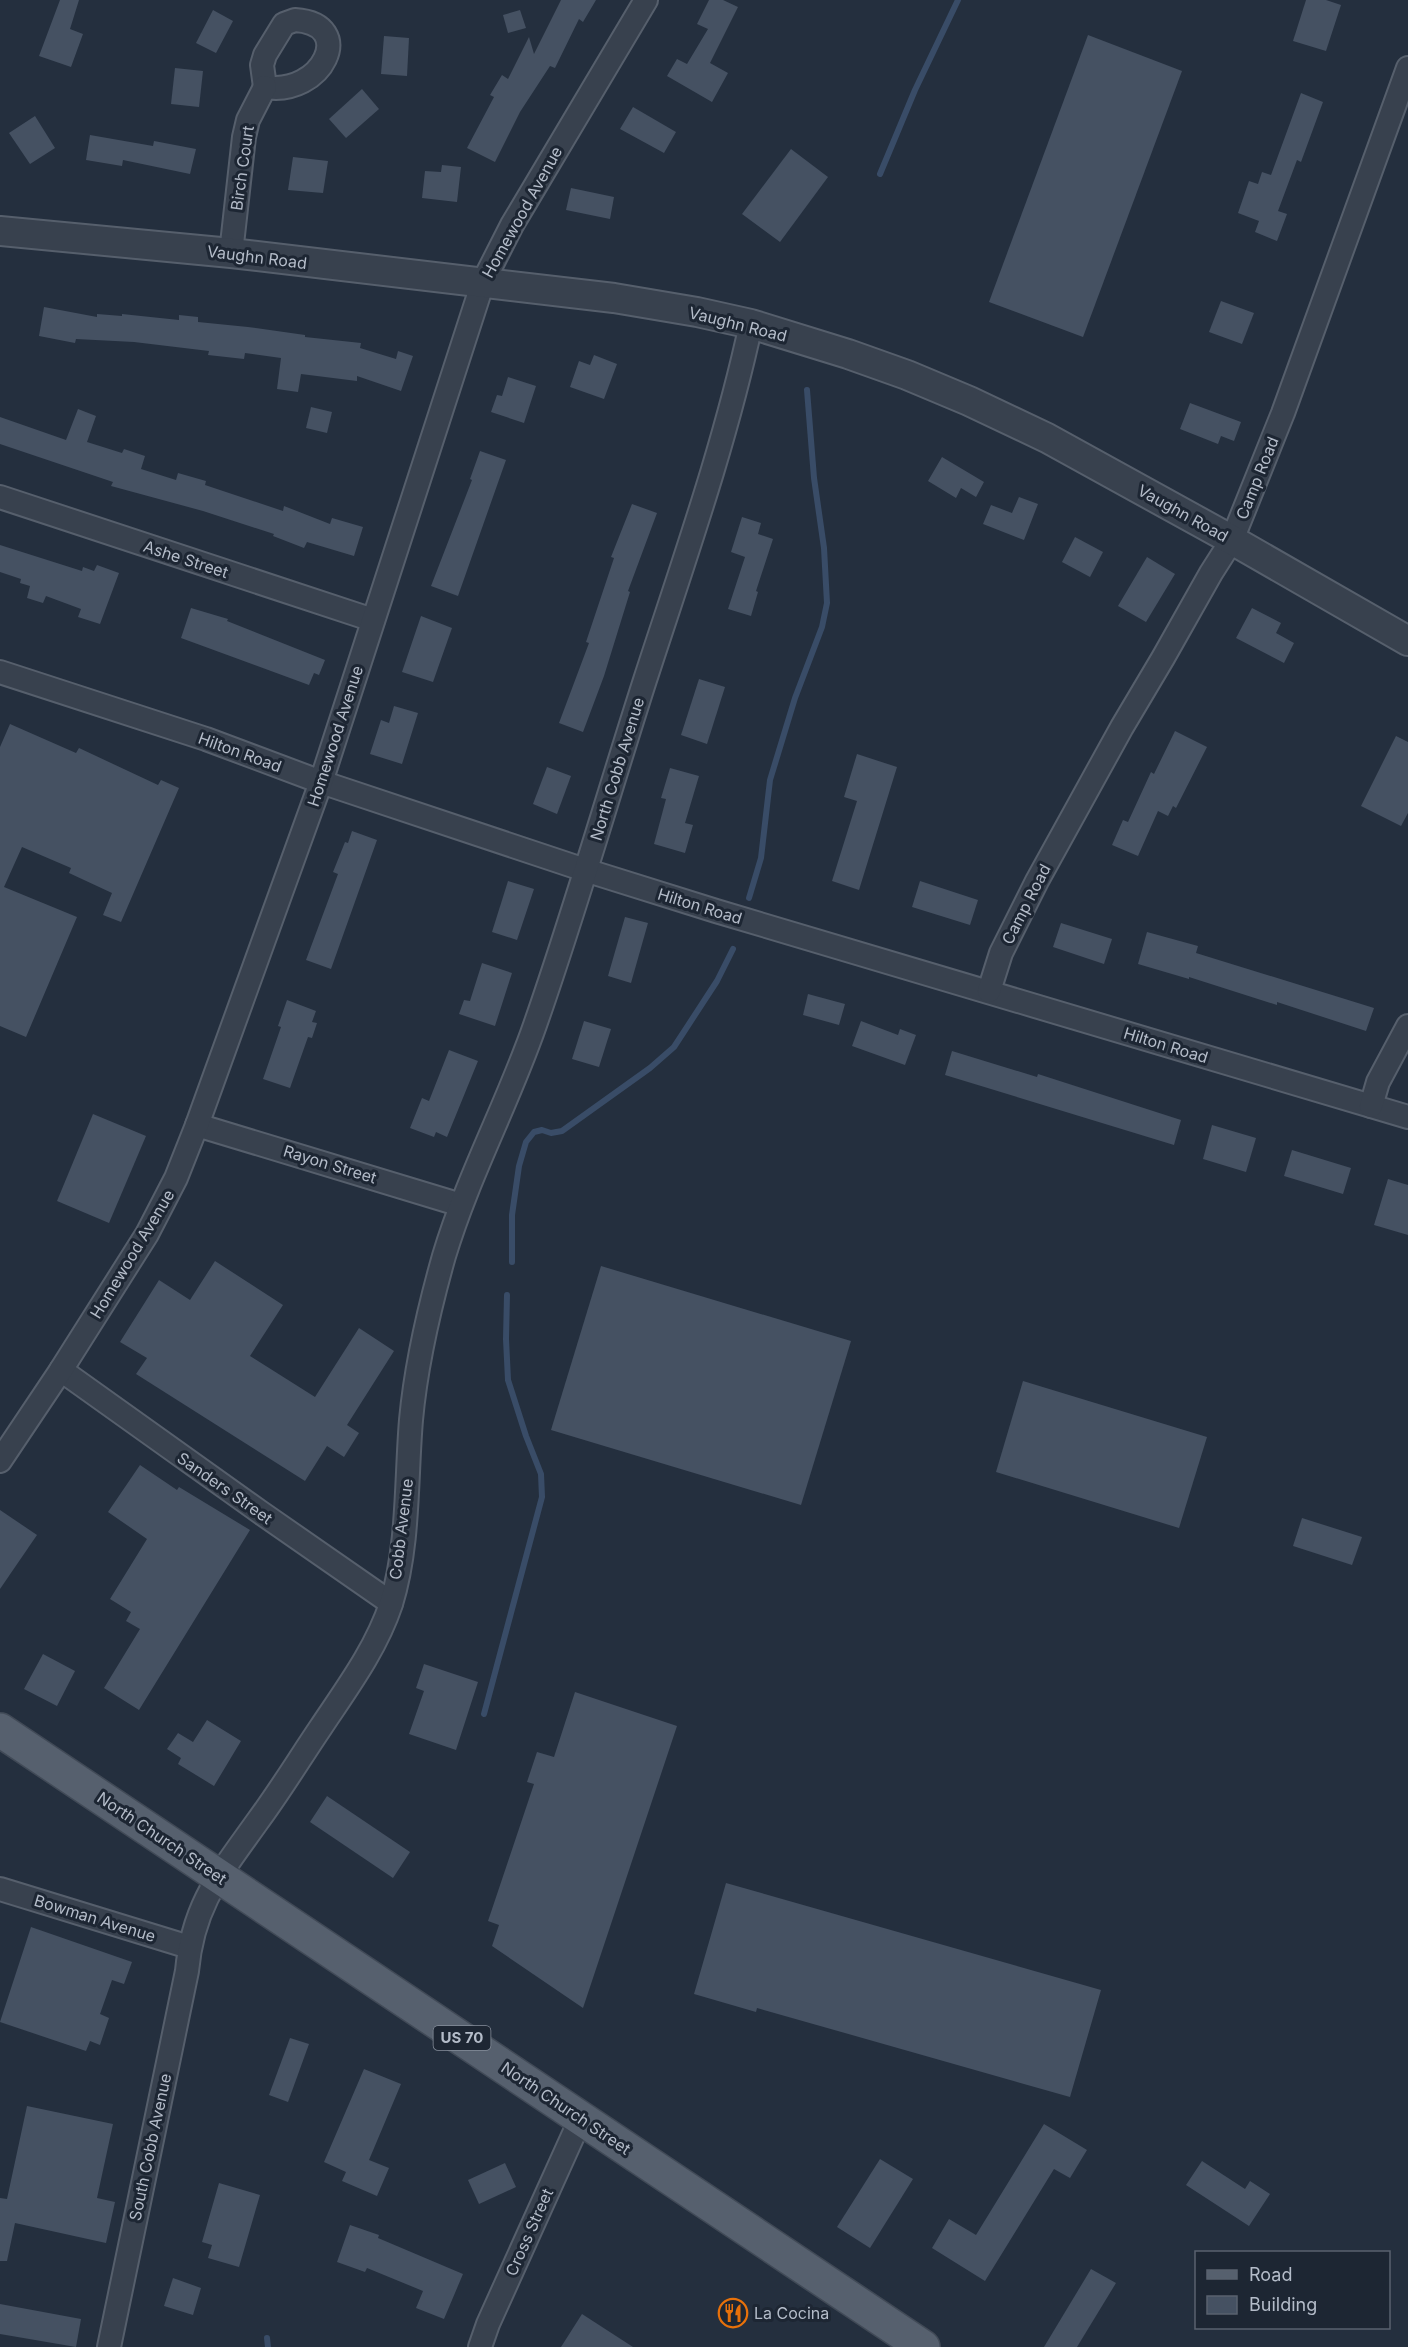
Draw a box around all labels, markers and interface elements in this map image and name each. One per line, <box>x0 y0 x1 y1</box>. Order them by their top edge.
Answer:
street label: Birch Court <box>226 124 258 212</box>
street label: Homewood Avenue <box>478 143 566 281</box>
street label: Vaughn Road <box>206 241 308 273</box>
street label: Vaughn Road <box>687 302 789 346</box>
street label: Camp Road <box>1231 434 1283 522</box>
street label: Vaughn Road <box>1134 480 1232 546</box>
street label: Ashe Street <box>141 536 231 582</box>
street label: Homewood Avenue <box>303 663 367 809</box>
street label: North Cobb Avenue <box>586 695 648 843</box>
street label: Hilton Road <box>196 728 284 776</box>
street label: Camp Road <box>997 860 1055 948</box>
street label: Hilton Road <box>655 884 745 928</box>
street label: Hilton Road <box>1121 1023 1211 1067</box>
street label: Rayon Street <box>281 1140 379 1188</box>
street label: Homewood Avenue <box>86 1186 178 1322</box>
street label: Sanders Street <box>173 1448 277 1528</box>
street label: Cobb Avenue <box>385 1477 417 1581</box>
street label: North Church Street <box>94 1787 230 1889</box>
street label: Bowman Avenue <box>32 1890 158 1946</box>
road number: US 70 <box>434 2026 490 2050</box>
street label: North Church Street <box>498 2057 634 2159</box>
street label: South Cobb Avenue <box>125 2072 175 2222</box>
street label: Cross Street <box>501 2185 557 2279</box>
legend <box>1195 2251 1390 2329</box>
text: Road <box>1249 2264 1292 2285</box>
text: Building <box>1249 2294 1317 2315</box>
restaurant icon: La Cocina <box>717 2297 749 2329</box>
place label: La Cocina <box>754 2303 829 2323</box>

